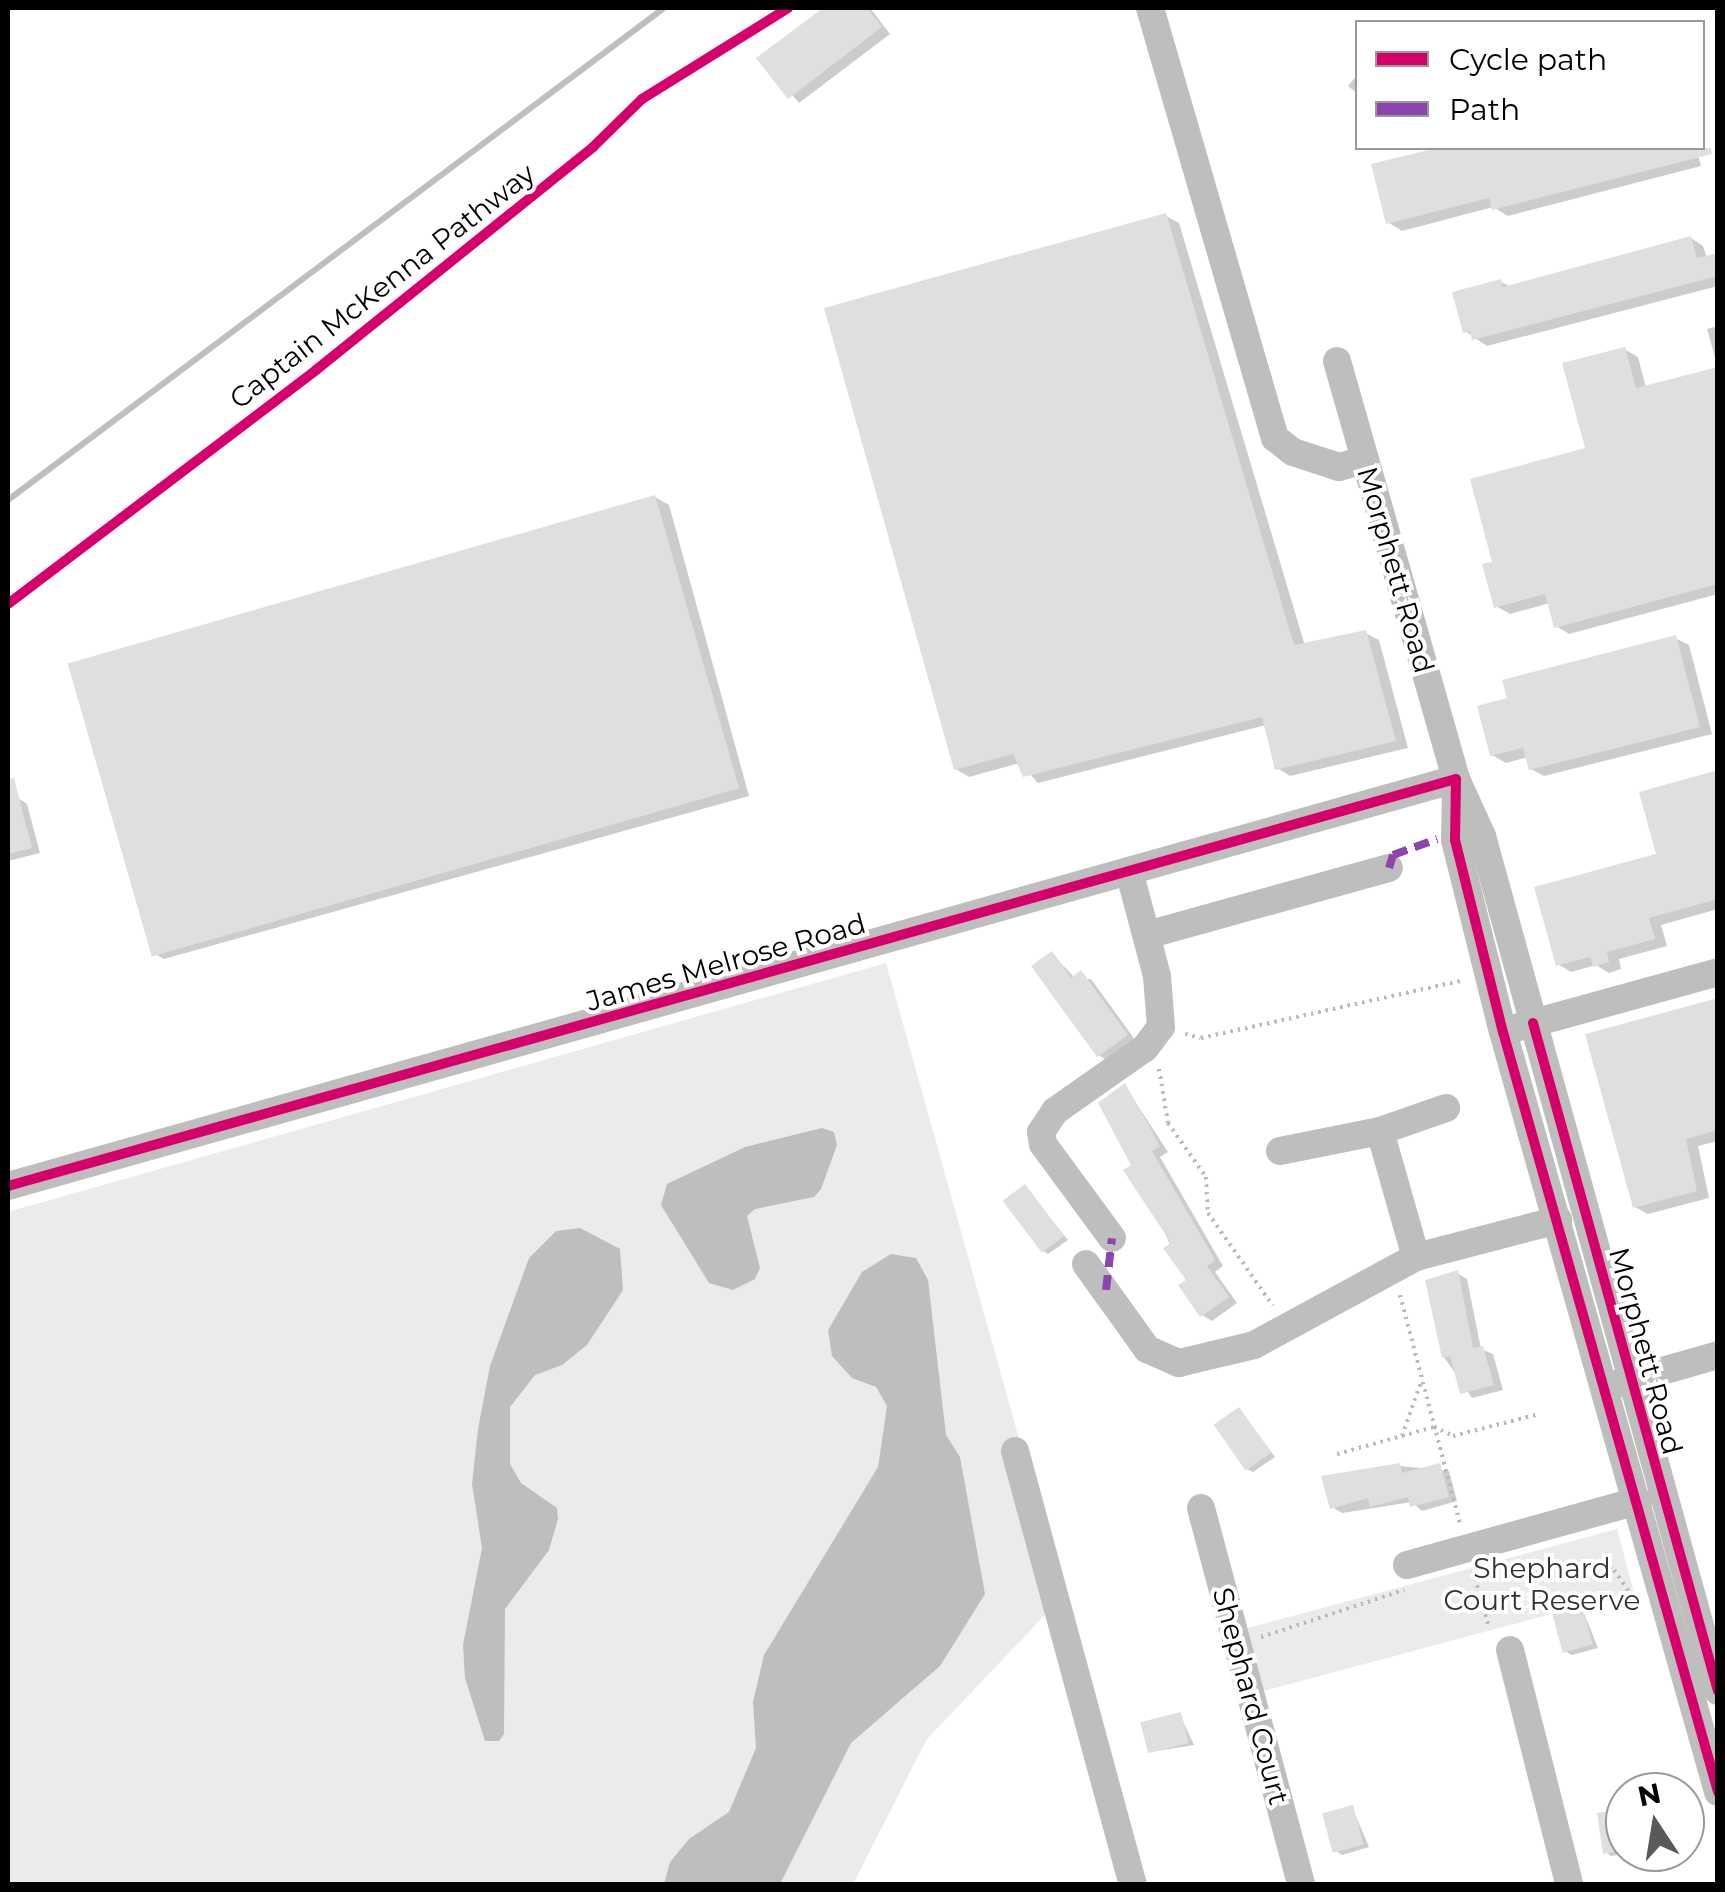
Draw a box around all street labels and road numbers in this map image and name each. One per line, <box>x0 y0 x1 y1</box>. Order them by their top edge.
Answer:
street label: Captain McKenna Pathway <box>223 156 541 416</box>
street label: Morphett Road <box>1350 463 1442 677</box>
street label: James Melrose Road <box>583 906 869 1018</box>
street label: Morphett Road <box>1602 1244 1690 1458</box>
street label: Shephard Court <box>1206 1584 1296 1808</box>

